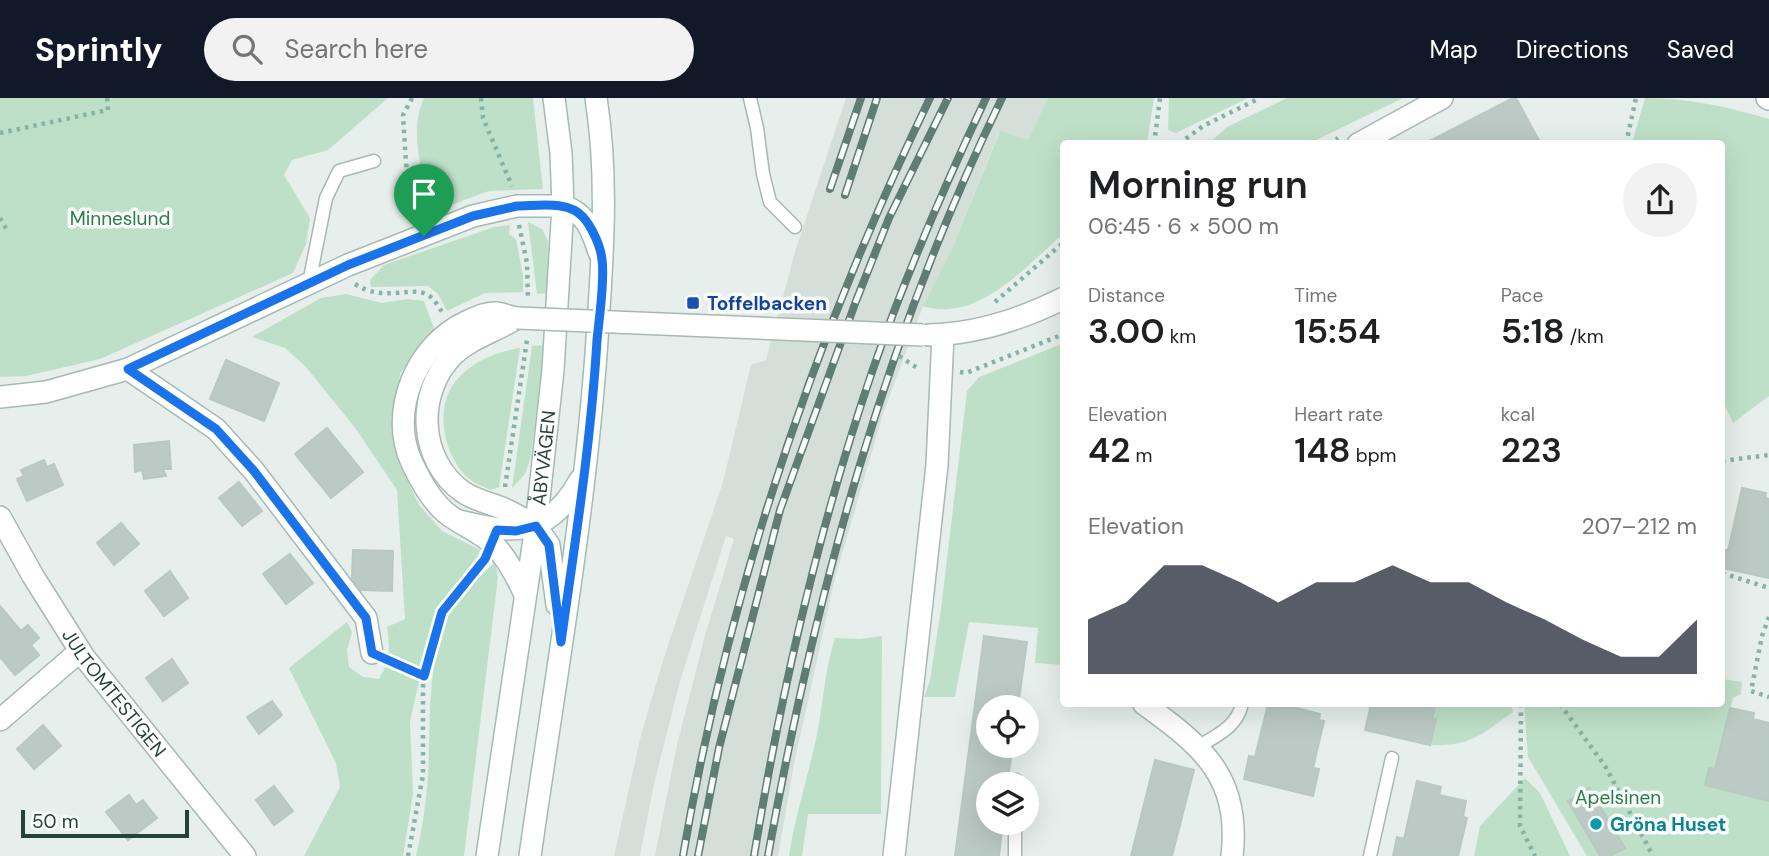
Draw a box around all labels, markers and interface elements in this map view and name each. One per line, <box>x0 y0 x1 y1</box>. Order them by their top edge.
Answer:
search box <box>204 18 694 81</box>
text: Sprintly <box>35 28 162 71</box>
icon: search <box>228 30 266 68</box>
text: Search here <box>284 32 428 66</box>
text: Map <box>1430 34 1478 65</box>
text: Directions <box>1516 34 1629 65</box>
text: Saved <box>1667 34 1734 65</box>
text: Morning run <box>1088 160 1308 210</box>
button: share <box>1623 163 1697 237</box>
pin <box>394 164 454 236</box>
icon: arrive <box>405 175 443 213</box>
park label: Minneslund <box>70 206 170 231</box>
text: 06:45 · 6 × 500 m <box>1088 211 1279 241</box>
text: Distance <box>1088 283 1165 308</box>
text: Time <box>1294 283 1337 308</box>
text: Pace <box>1501 283 1543 308</box>
place label: Toffelbacken <box>707 291 827 316</box>
marker: Toffelbacken <box>685 295 701 311</box>
text: 3.00 <box>1088 308 1165 354</box>
text: 15:54 <box>1294 308 1380 354</box>
text: 5:18 <box>1501 308 1565 354</box>
text: km <box>1165 324 1196 349</box>
text: /km <box>1565 324 1604 349</box>
text: Elevation <box>1088 402 1167 427</box>
text: Heart rate <box>1294 402 1383 427</box>
text: kcal <box>1501 402 1535 427</box>
street label: ÅBYVÄGEN <box>526 409 561 507</box>
text: 42 <box>1088 427 1131 473</box>
text: 148 <box>1294 427 1351 473</box>
text: 223 <box>1501 427 1562 473</box>
text: m <box>1131 443 1153 468</box>
text: bpm <box>1351 443 1397 468</box>
text: Elevation <box>1088 511 1184 541</box>
text: 207–212 m <box>1581 511 1697 541</box>
street label: JULTOMTESTIGEN <box>57 624 172 762</box>
map controls <box>976 695 1039 835</box>
button: locate <box>976 695 1039 758</box>
button: layers <box>976 772 1039 835</box>
park label: Apelsinen <box>1575 785 1661 810</box>
scale bar <box>21 807 189 839</box>
text: 50 m <box>32 809 79 834</box>
place label: Gröna Huset <box>1610 812 1726 837</box>
marker: Gröna Huset <box>1588 816 1604 832</box>

